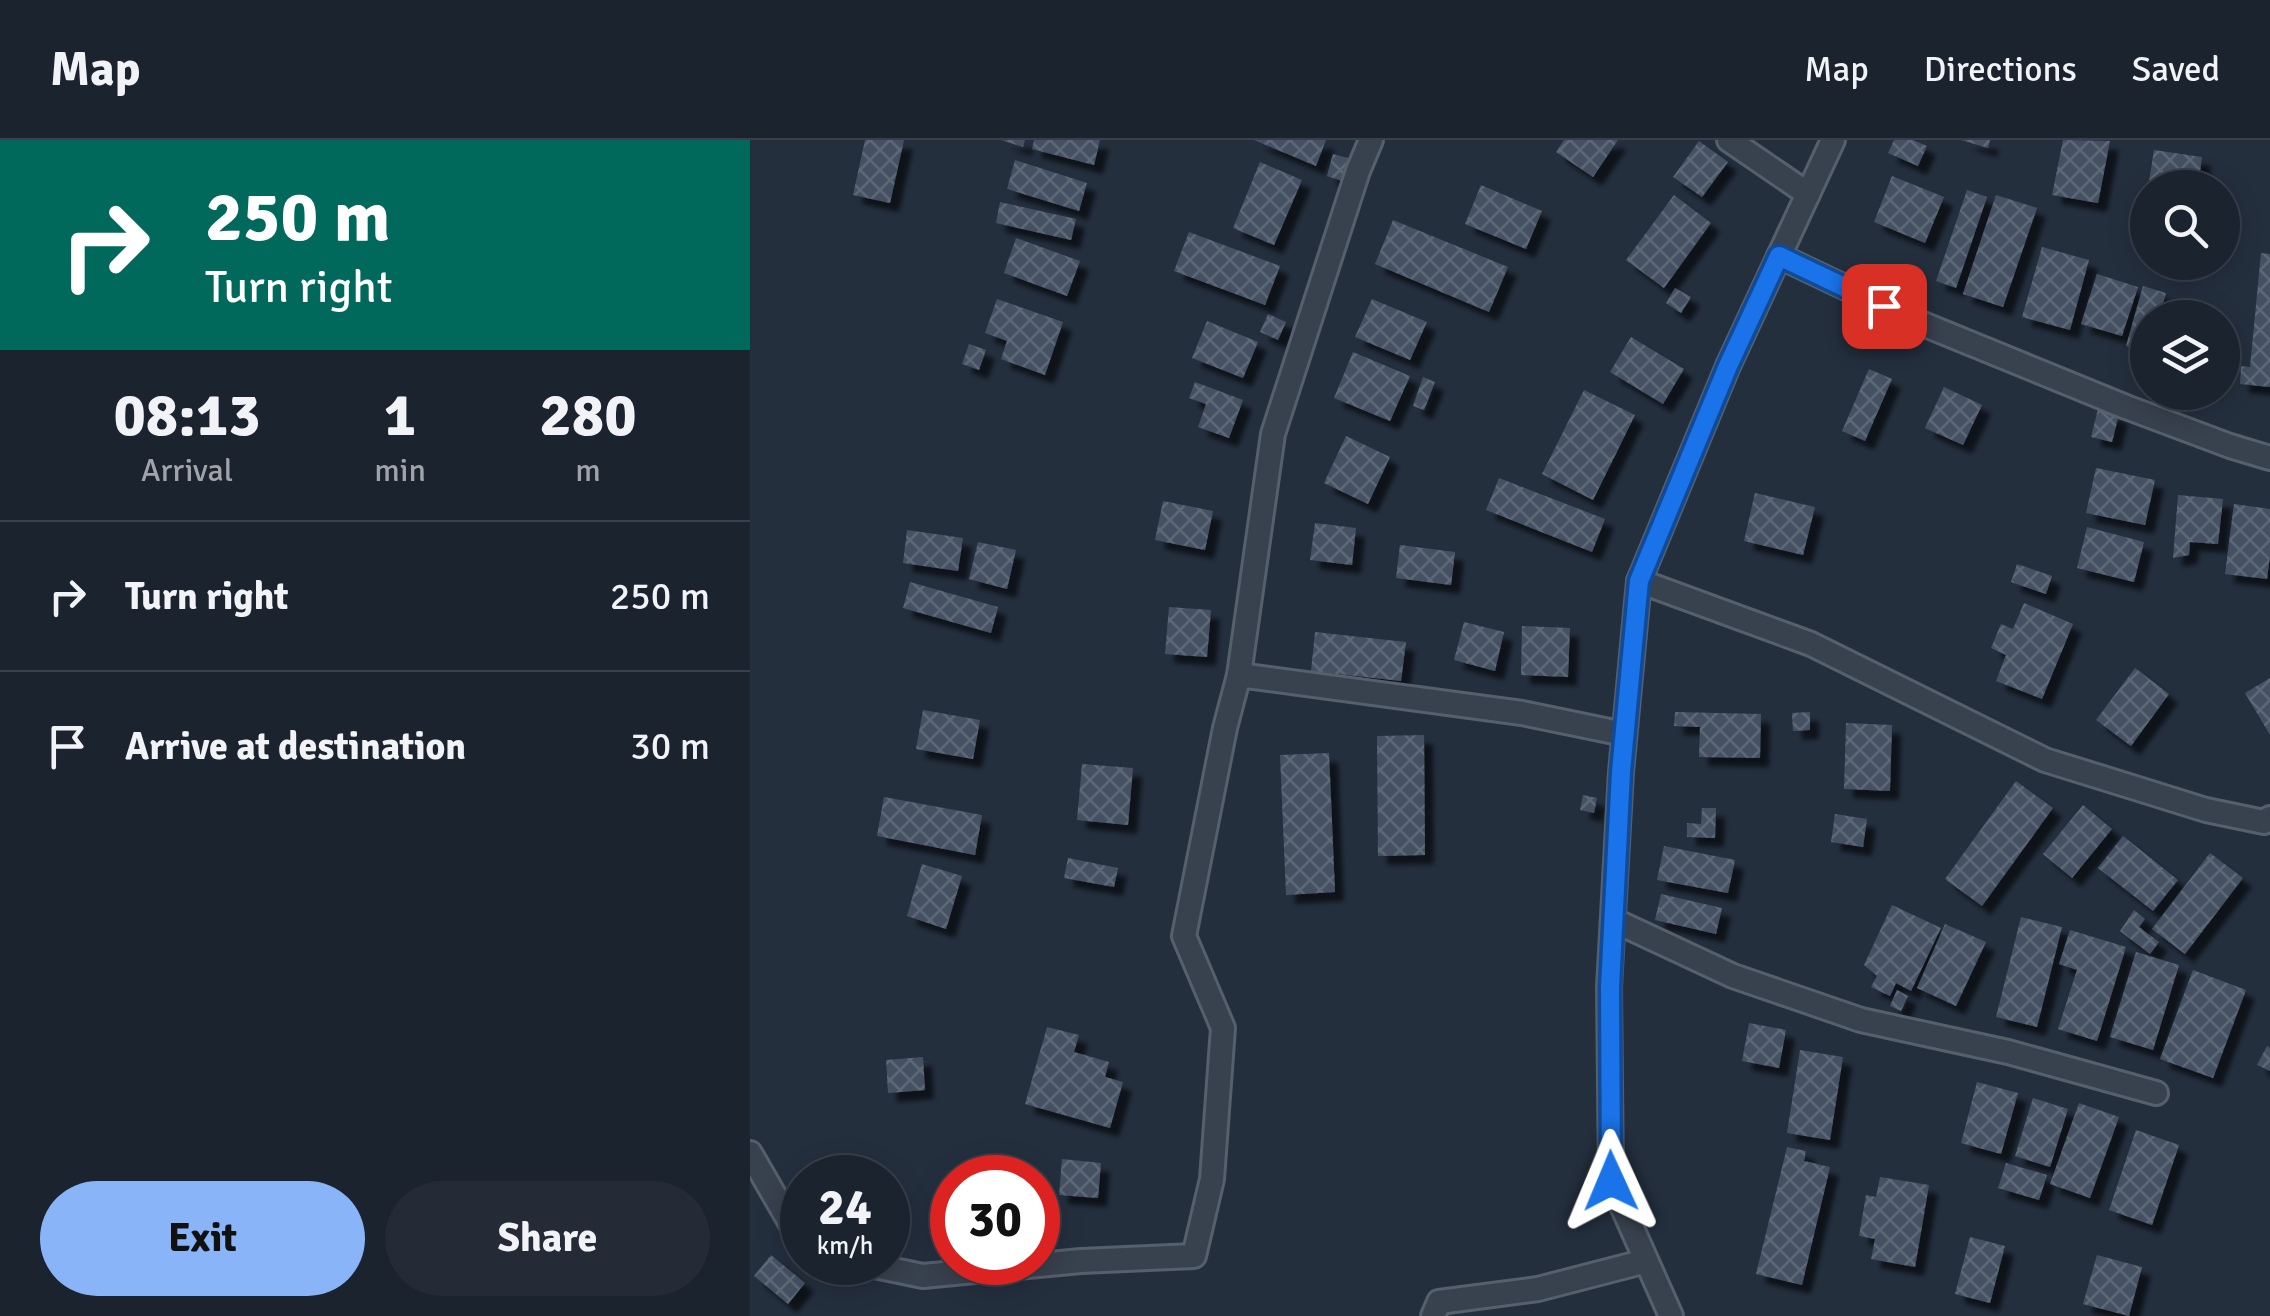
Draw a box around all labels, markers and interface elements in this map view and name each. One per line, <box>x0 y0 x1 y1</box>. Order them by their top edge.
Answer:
text: Map <box>50 40 140 99</box>
text: Map <box>1804 48 1869 91</box>
text: Directions <box>1924 48 2077 91</box>
text: Saved <box>2132 48 2220 91</box>
map controls <box>2130 170 2240 410</box>
button: search <box>2130 170 2240 280</box>
text: 250 m <box>205 174 390 260</box>
icon: right <box>40 180 170 310</box>
text: Turn right <box>205 260 393 315</box>
pin <box>1842 264 1927 349</box>
icon: arrive <box>1857 279 1912 334</box>
button: layers <box>2130 300 2240 410</box>
text: 08:13 <box>113 379 261 453</box>
text: 1 <box>384 379 416 453</box>
text: 280 <box>539 379 637 453</box>
text: Arrival <box>141 451 233 490</box>
text: min <box>374 451 426 490</box>
text: m <box>575 451 601 490</box>
icon: right <box>40 569 95 624</box>
text: Turn right <box>125 573 289 620</box>
text: 250 m <box>610 573 710 620</box>
icon: arrive <box>40 719 95 774</box>
text: Arrive at destination <box>125 723 466 770</box>
text: 30 m <box>630 723 710 770</box>
position arrow <box>1559 1129 1663 1233</box>
speed limit sign: 30 <box>930 1155 1060 1285</box>
text: 24 <box>818 1177 872 1239</box>
button: Exit <box>40 1181 365 1296</box>
button: Share <box>385 1181 710 1296</box>
text: km/h <box>817 1230 873 1261</box>

